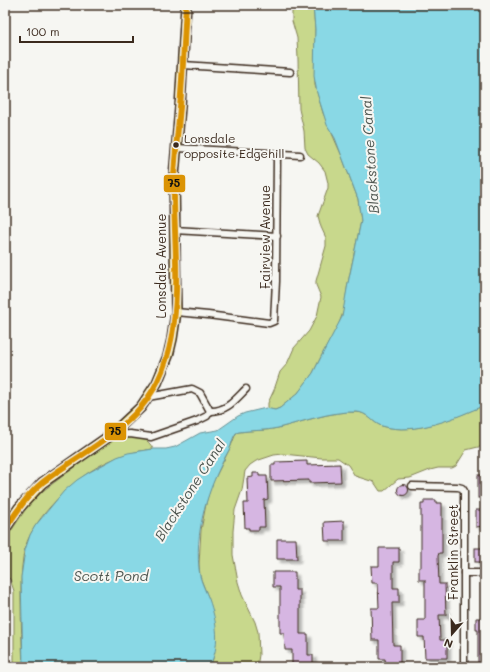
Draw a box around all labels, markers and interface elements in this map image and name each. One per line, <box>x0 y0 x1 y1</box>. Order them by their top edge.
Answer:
scale bar <box>20 18 133 44</box>
text: 100 m <box>26 23 60 39</box>
water label: Blackstone Canal <box>356 95 383 214</box>
place label: Lonsdale opposite Edgehill <box>184 130 284 161</box>
marker: Lonsdale opposite Edgehill <box>171 140 181 150</box>
line badge: 75 <box>163 174 186 193</box>
text: 75 <box>168 175 181 190</box>
street label: Fairview Avenue <box>256 185 273 289</box>
street label: Lonsdale Avenue <box>152 214 169 318</box>
line badge: 75 <box>104 422 127 441</box>
text: 75 <box>109 423 122 438</box>
water label: Blackstone Canal <box>150 435 230 544</box>
street label: Franklin Street <box>444 504 461 600</box>
water label: Scott Pond <box>74 566 149 585</box>
north arrow <box>432 614 472 654</box>
text: N <box>442 635 455 652</box>

